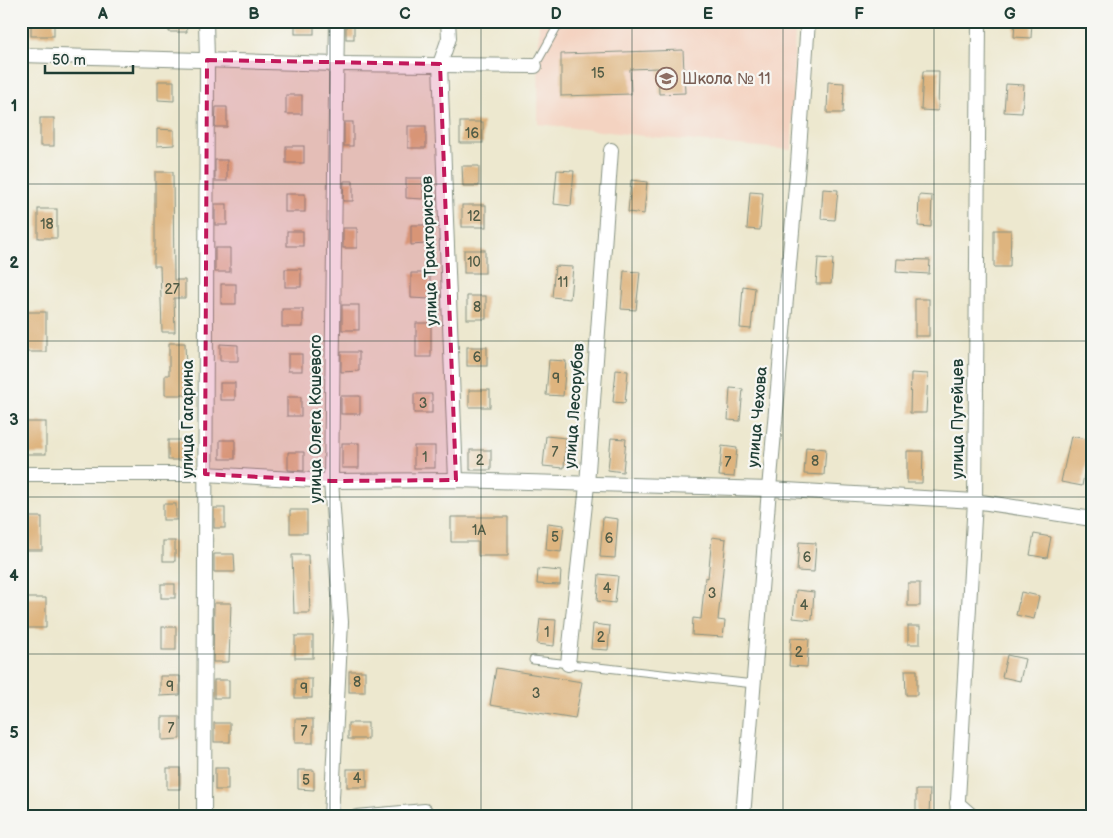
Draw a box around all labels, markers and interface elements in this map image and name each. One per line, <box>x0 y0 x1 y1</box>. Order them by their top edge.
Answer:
text: A <box>97 5 108 24</box>
text: B <box>248 5 260 24</box>
text: C <box>399 5 411 24</box>
text: D <box>550 5 562 24</box>
text: E <box>703 5 713 24</box>
text: F <box>854 5 864 24</box>
text: G <box>1004 5 1016 24</box>
scale bar <box>45 42 132 74</box>
text: 50 m <box>52 51 86 70</box>
house number: 15 <box>591 65 605 82</box>
school or university icon: Школа № 11 <box>654 67 678 91</box>
place label: Школа № 11 <box>682 70 771 89</box>
text: 1 <box>11 97 17 116</box>
house number: 16 <box>465 125 479 142</box>
street label: улица Трактористов <box>418 175 442 326</box>
house number: 12 <box>467 208 482 225</box>
house number: 18 <box>40 216 54 233</box>
text: 2 <box>9 254 19 273</box>
house number: 10 <box>467 254 481 271</box>
house number: 11 <box>558 274 568 291</box>
house number: 27 <box>164 281 180 298</box>
house number: 8 <box>473 299 481 316</box>
street label: улица Олега Кошевого <box>307 335 326 503</box>
street label: улица Лесорубов <box>561 342 589 469</box>
house number: 6 <box>473 349 482 366</box>
street label: улица Путейцев <box>949 358 968 479</box>
street label: улица Гагарина <box>179 359 198 478</box>
street label: улица Чехова <box>744 365 772 468</box>
house number: 9 <box>552 370 560 387</box>
house number: 3 <box>419 395 427 412</box>
text: 3 <box>9 411 19 430</box>
house number: 7 <box>552 444 559 461</box>
house number: 1 <box>422 449 428 466</box>
house number: 2 <box>476 452 485 469</box>
house number: 8 <box>811 453 819 470</box>
house number: 7 <box>725 454 732 471</box>
house number: 1А <box>472 522 486 539</box>
house number: 5 <box>551 529 559 546</box>
house number: 6 <box>605 530 614 547</box>
house number: 6 <box>803 549 812 566</box>
text: 4 <box>9 567 19 586</box>
house number: 4 <box>603 580 612 597</box>
house number: 3 <box>708 585 716 602</box>
house number: 4 <box>800 597 809 614</box>
house number: 1 <box>544 624 550 641</box>
house number: 2 <box>597 629 606 646</box>
house number: 2 <box>795 644 804 661</box>
house number: 8 <box>353 674 361 691</box>
house number: 9 <box>166 678 174 695</box>
house number: 9 <box>300 680 308 697</box>
house number: 3 <box>532 685 540 702</box>
house number: 7 <box>168 720 175 737</box>
house number: 7 <box>301 723 308 740</box>
text: 5 <box>9 724 19 743</box>
house number: 4 <box>353 770 362 787</box>
house number: 5 <box>302 772 310 789</box>

